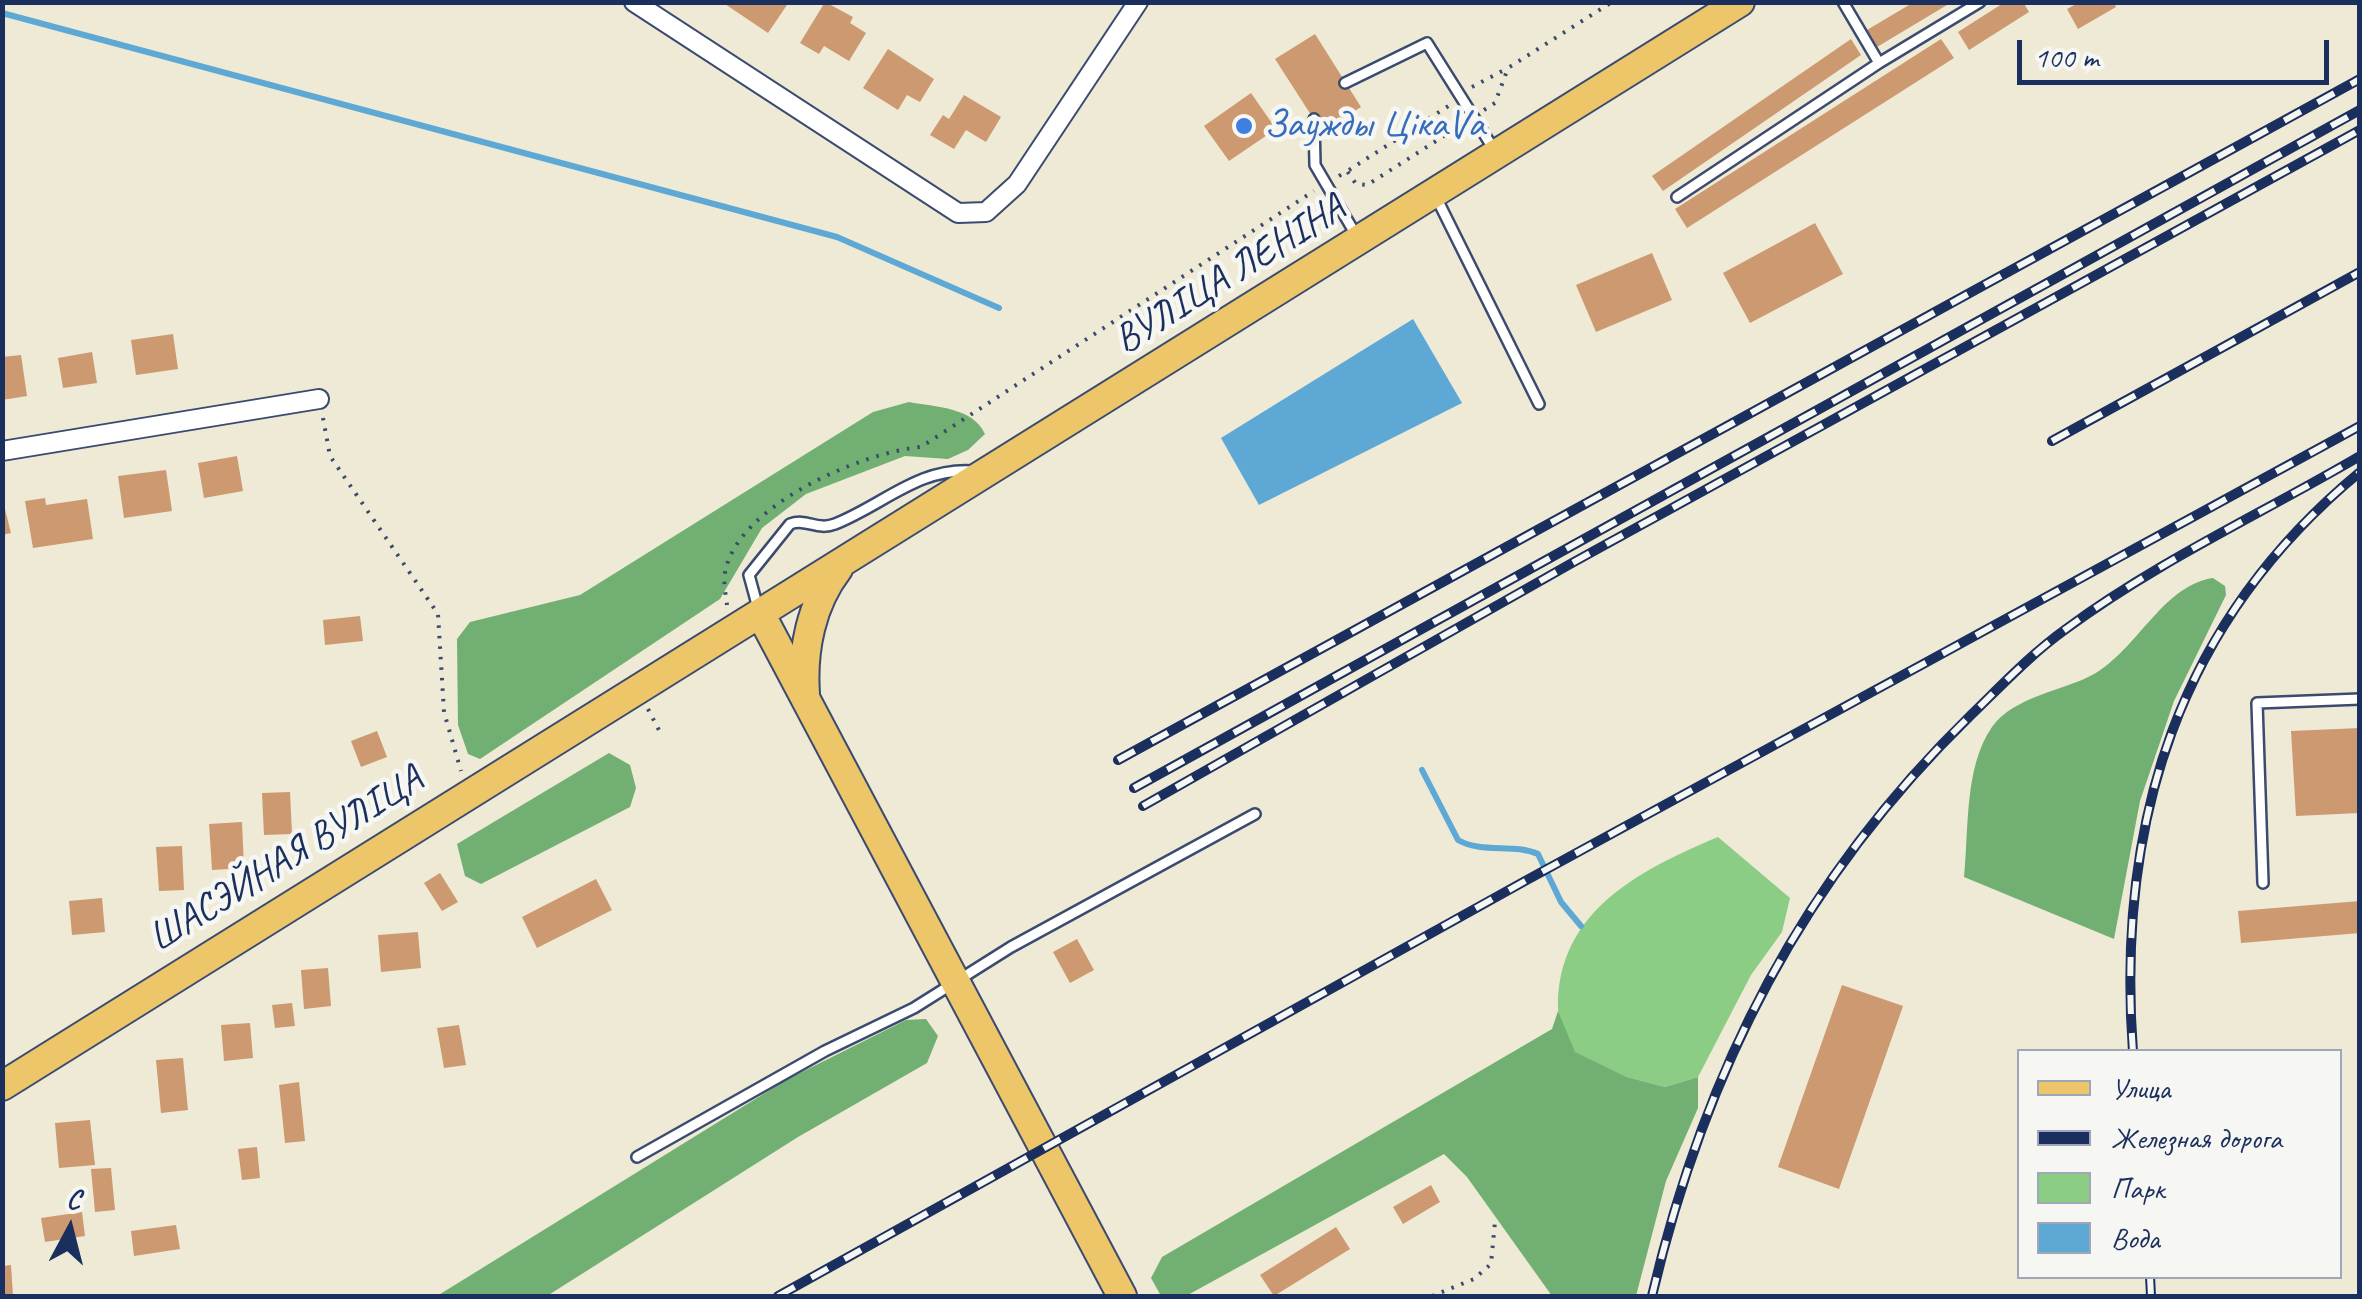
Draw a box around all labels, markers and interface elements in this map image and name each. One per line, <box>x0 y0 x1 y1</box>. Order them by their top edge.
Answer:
scale bar <box>2022 20 2334 82</box>
text: 100 m <box>2034 38 2099 76</box>
place label: Заужды ЦікаVа <box>1264 102 1485 150</box>
marker: Заужды ЦікаVа <box>1233 115 1255 137</box>
street label: ВУЛІЦА ЛЕНІНА <box>1106 185 1354 365</box>
street label: ШАСЭЙНАЯ ВУЛІЦА <box>140 756 432 964</box>
legend <box>2017 1049 2342 1279</box>
text: Улица <box>2111 1069 2170 1107</box>
text: Железная дорога <box>2111 1119 2282 1157</box>
text: Парк <box>2111 1169 2165 1207</box>
north arrow <box>20 1179 120 1279</box>
text: С <box>65 1181 83 1217</box>
text: Вода <box>2111 1219 2160 1257</box>

